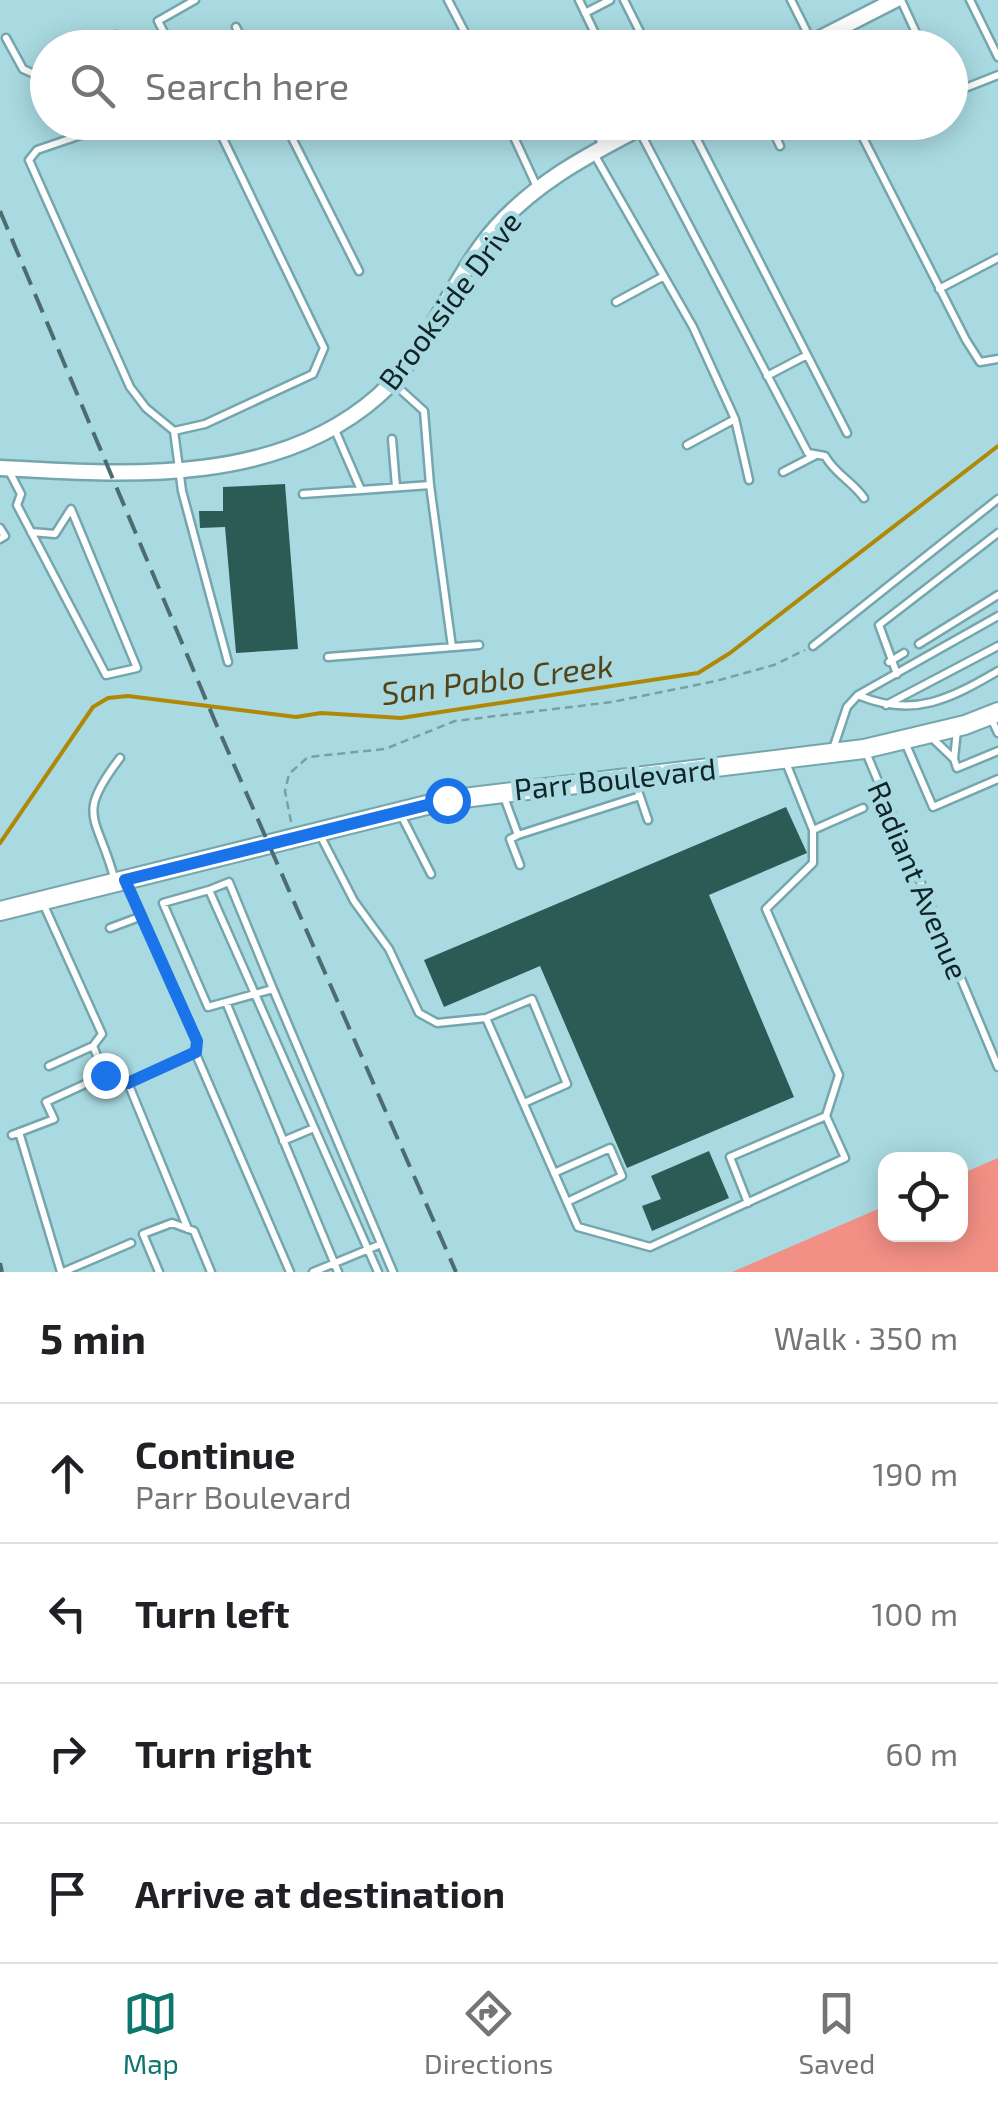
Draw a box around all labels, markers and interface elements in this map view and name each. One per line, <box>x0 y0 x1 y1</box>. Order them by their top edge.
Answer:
search box <box>30 30 968 140</box>
icon: search <box>65 58 120 113</box>
text: Search here <box>145 62 349 108</box>
street label: Brookside Drive <box>370 204 528 396</box>
water label: San Pablo Creek <box>379 645 615 711</box>
street label: Parr Boulevard <box>512 749 718 807</box>
street label: Radiant Avenue <box>861 776 977 984</box>
route start <box>425 778 471 824</box>
route end <box>83 1053 129 1099</box>
map controls <box>878 1152 968 1242</box>
button: locate <box>878 1152 968 1242</box>
text: 5 min <box>40 1312 146 1362</box>
text: Walk · 350 m <box>774 1318 958 1356</box>
text: Continue <box>135 1431 295 1477</box>
icon: ahead <box>40 1446 95 1501</box>
text: 190 m <box>872 1454 958 1492</box>
text: Parr Boulevard <box>135 1477 352 1515</box>
icon: left <box>40 1586 95 1641</box>
text: Turn left <box>135 1590 290 1636</box>
text: 100 m <box>872 1594 958 1632</box>
icon: right <box>40 1726 95 1781</box>
text: Turn right <box>135 1730 312 1776</box>
text: 60 m <box>885 1734 958 1772</box>
icon: arrive <box>40 1866 95 1921</box>
text: Arrive at destination <box>135 1870 505 1916</box>
tab: Map <box>123 1986 179 2080</box>
tab: Directions <box>424 1986 553 2080</box>
tab: Saved <box>799 1986 875 2080</box>

